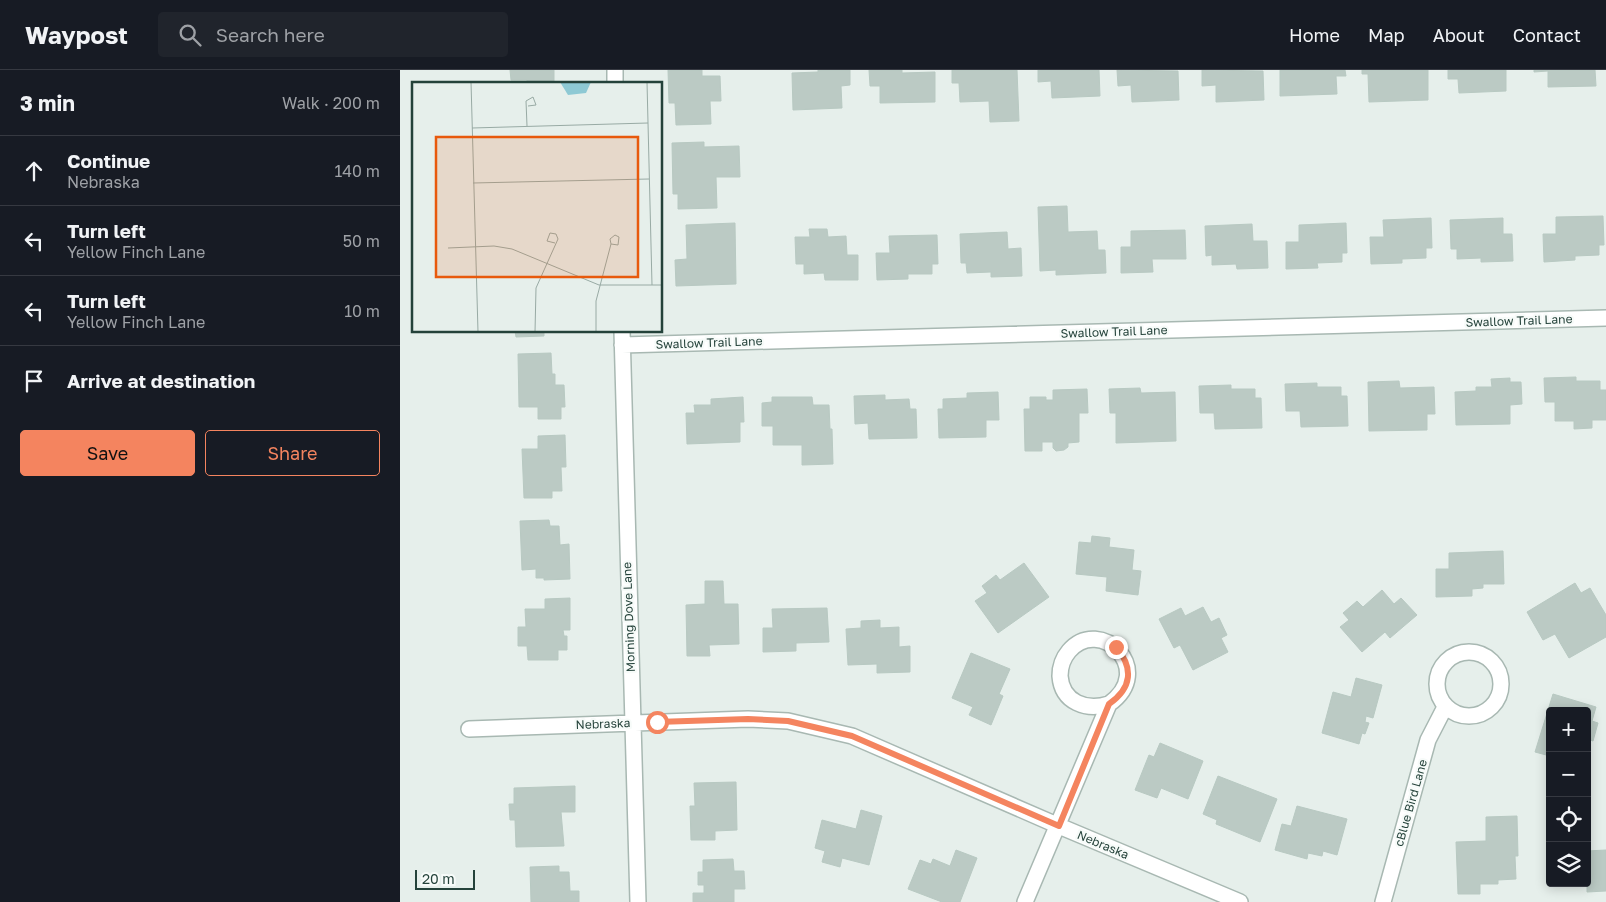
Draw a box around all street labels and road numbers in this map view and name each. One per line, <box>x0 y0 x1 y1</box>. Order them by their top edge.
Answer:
street label: Swallow Trail Lane <box>1465 311 1573 330</box>
street label: Swallow Trail Lane <box>1060 322 1168 341</box>
street label: Swallow Trail Lane <box>655 333 763 352</box>
street label: Morning Dove Lane <box>619 562 638 672</box>
street label: Nebraska <box>575 715 631 732</box>
street label: cBlue Bird Lane <box>1391 758 1430 848</box>
street label: Nebraska <box>1075 827 1131 862</box>

